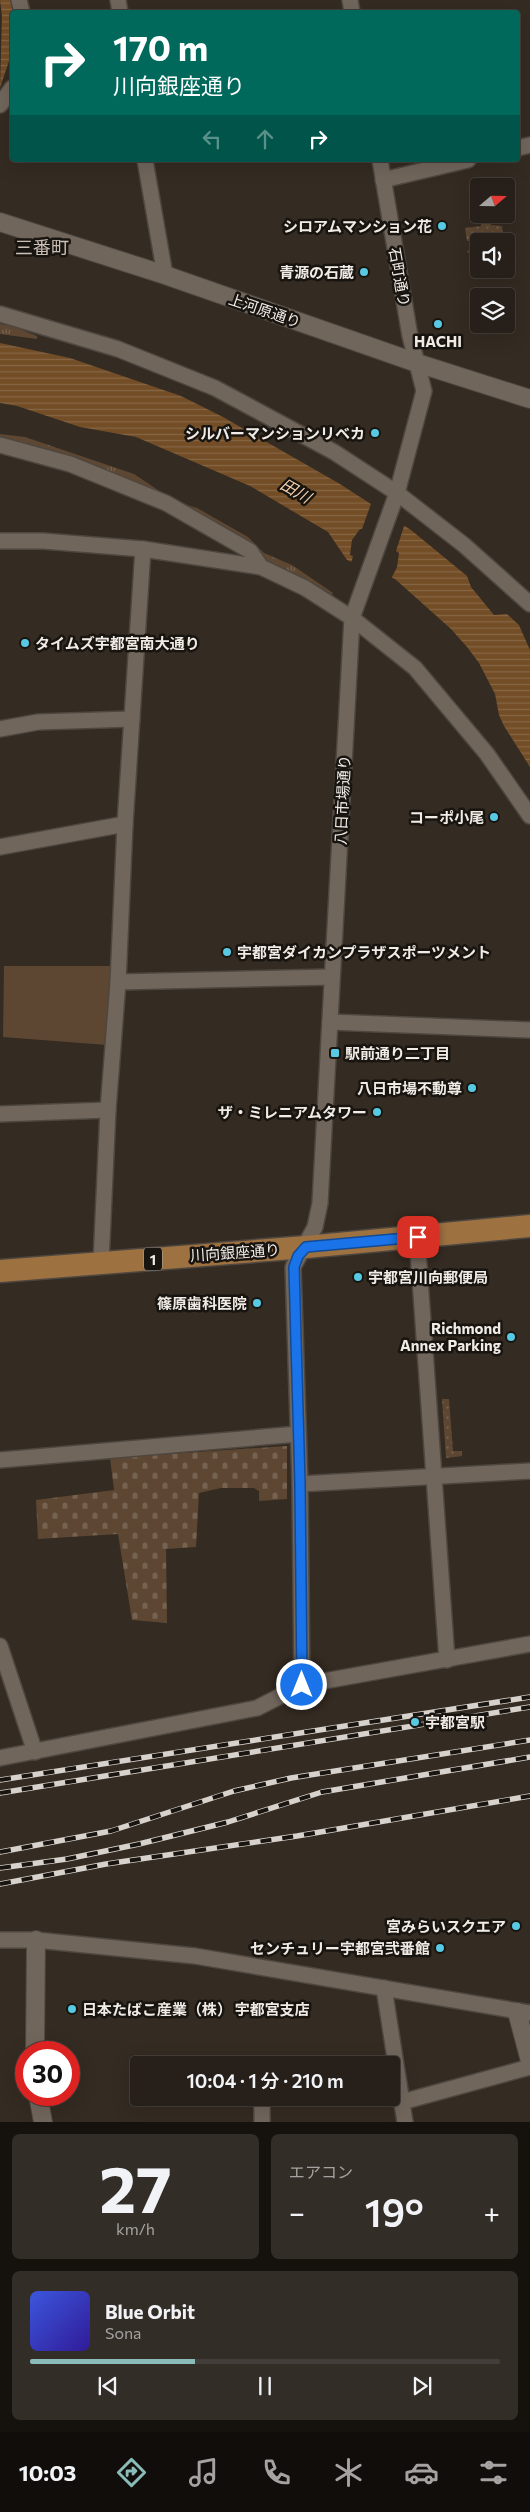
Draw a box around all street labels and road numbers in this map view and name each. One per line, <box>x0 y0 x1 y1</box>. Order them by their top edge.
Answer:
street label: 石町通り <box>386 246 414 308</box>
street label: 上河原通り <box>227 289 303 331</box>
street label: 八日市場通り <box>331 755 353 845</box>
street label: 川向銀座通り <box>189 1240 281 1264</box>
road number: 1 <box>144 1248 162 1270</box>

